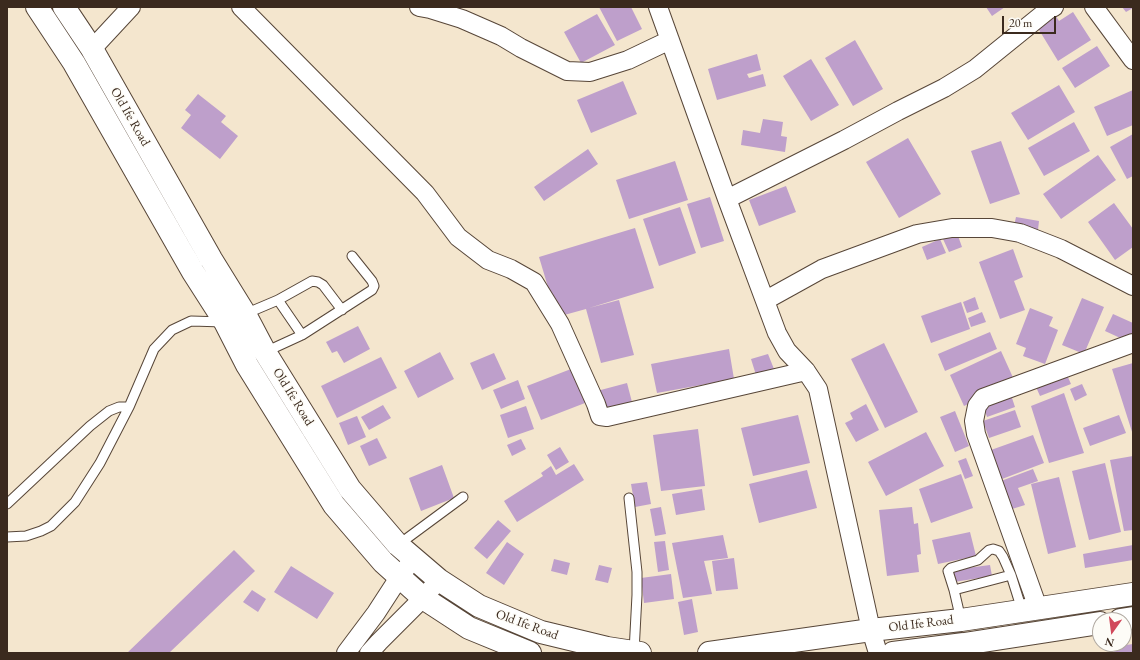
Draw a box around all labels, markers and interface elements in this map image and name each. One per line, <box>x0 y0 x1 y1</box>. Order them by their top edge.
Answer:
scale bar <box>1004 8 1058 34</box>
text: 20 m <box>1009 15 1032 31</box>
street label: Old Ife Road <box>107 85 153 149</box>
street label: Old Ife Road <box>269 365 317 429</box>
street label: Old Ife Road <box>494 606 560 644</box>
street label: Old Ife Road <box>888 612 954 636</box>
north arrow <box>1092 612 1132 652</box>
text: N <box>1103 635 1115 651</box>

